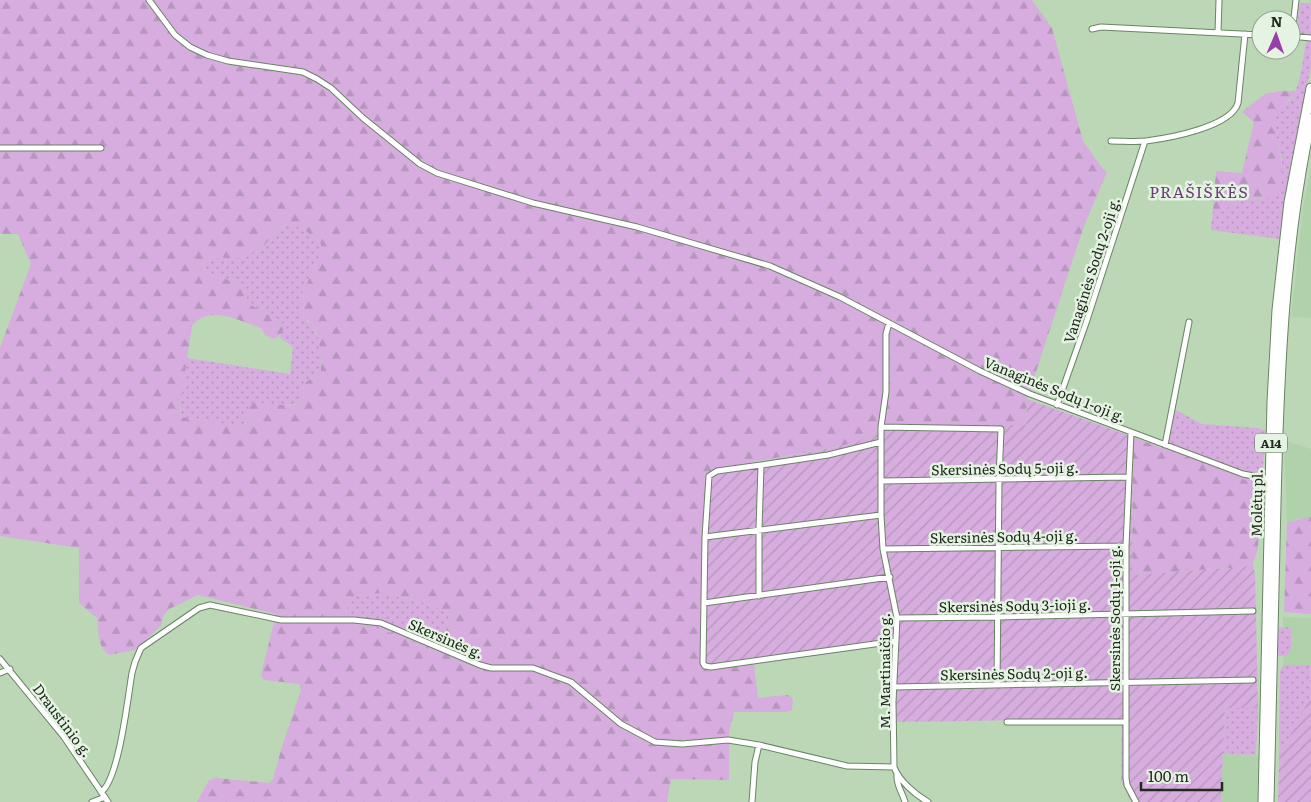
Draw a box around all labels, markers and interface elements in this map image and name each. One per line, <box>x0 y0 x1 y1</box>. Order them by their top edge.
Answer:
north arrow <box>1251 10 1301 60</box>
text: N <box>1270 11 1283 31</box>
district label: PRAŠIŠKĖS <box>1149 179 1249 203</box>
street label: Vanaginės Sodų 2-oji g. <box>1058 194 1124 346</box>
street label: Vanaginės Sodų 1-oji g. <box>981 351 1129 427</box>
road number: A14 <box>1255 433 1287 452</box>
street label: Skersinės Sodų 5-oji g. <box>931 457 1079 479</box>
street label: Molėtų pl. <box>1245 469 1267 537</box>
street label: Skersinės Sodų 4-oji g. <box>930 525 1078 547</box>
street label: Skersinės Sodų 1-oji g. <box>1104 545 1124 691</box>
street label: Skersinės Sodų 3-ioji g. <box>938 594 1092 616</box>
street label: Skersinės g. <box>406 613 486 663</box>
street label: M. Martinaičio g. <box>874 613 894 729</box>
street label: Skersinės Sodų 2-oji g. <box>940 662 1088 684</box>
street label: Draustinio g. <box>29 679 97 761</box>
scale bar <box>1141 760 1222 792</box>
text: 100 m <box>1148 764 1189 787</box>

